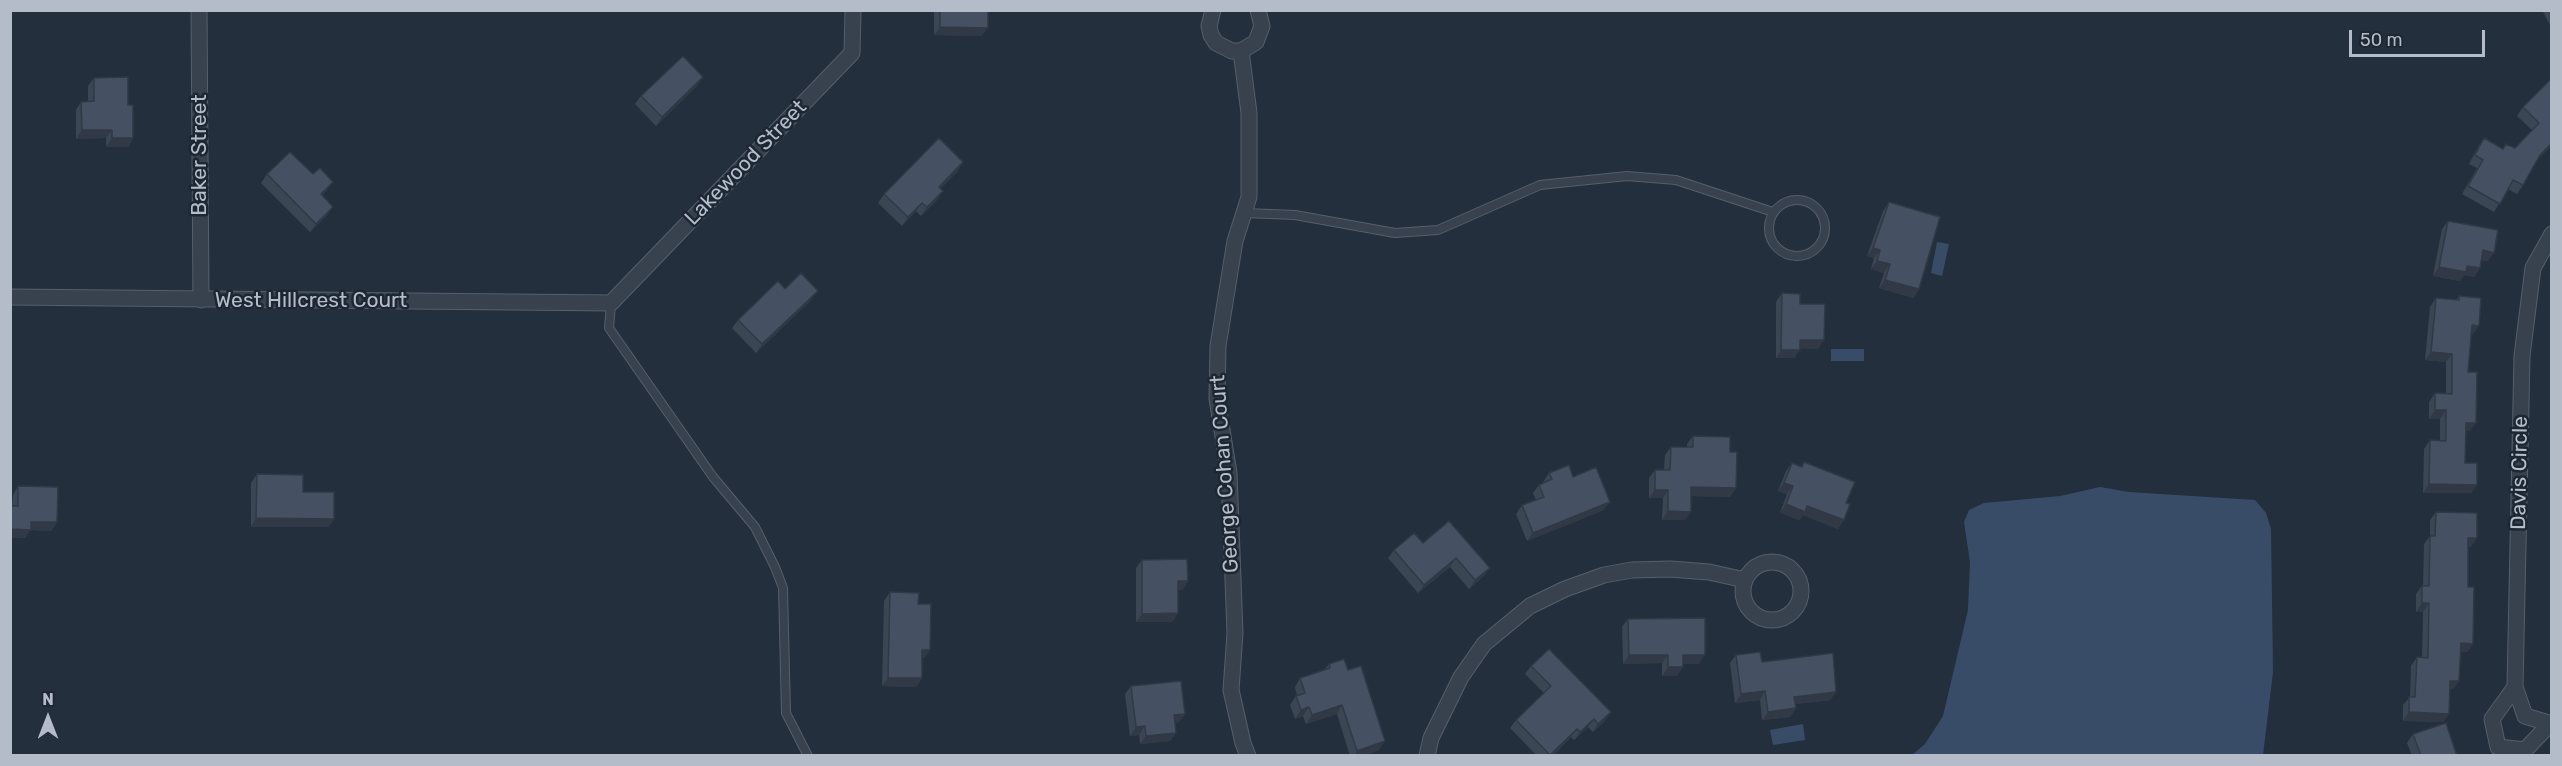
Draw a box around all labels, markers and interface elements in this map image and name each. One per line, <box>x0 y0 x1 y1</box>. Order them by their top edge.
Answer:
scale bar <box>2352 18 2488 56</box>
text: 50 m <box>2360 29 2403 51</box>
street label: Baker Street <box>187 94 213 216</box>
street label: Lakewood Street <box>680 95 812 231</box>
street label: West Hillcrest Court <box>215 288 407 314</box>
street label: George Cohan Court <box>1206 374 1244 574</box>
street label: Davis Circle <box>2506 416 2534 530</box>
north arrow <box>18 688 78 748</box>
text: N <box>42 690 54 709</box>

